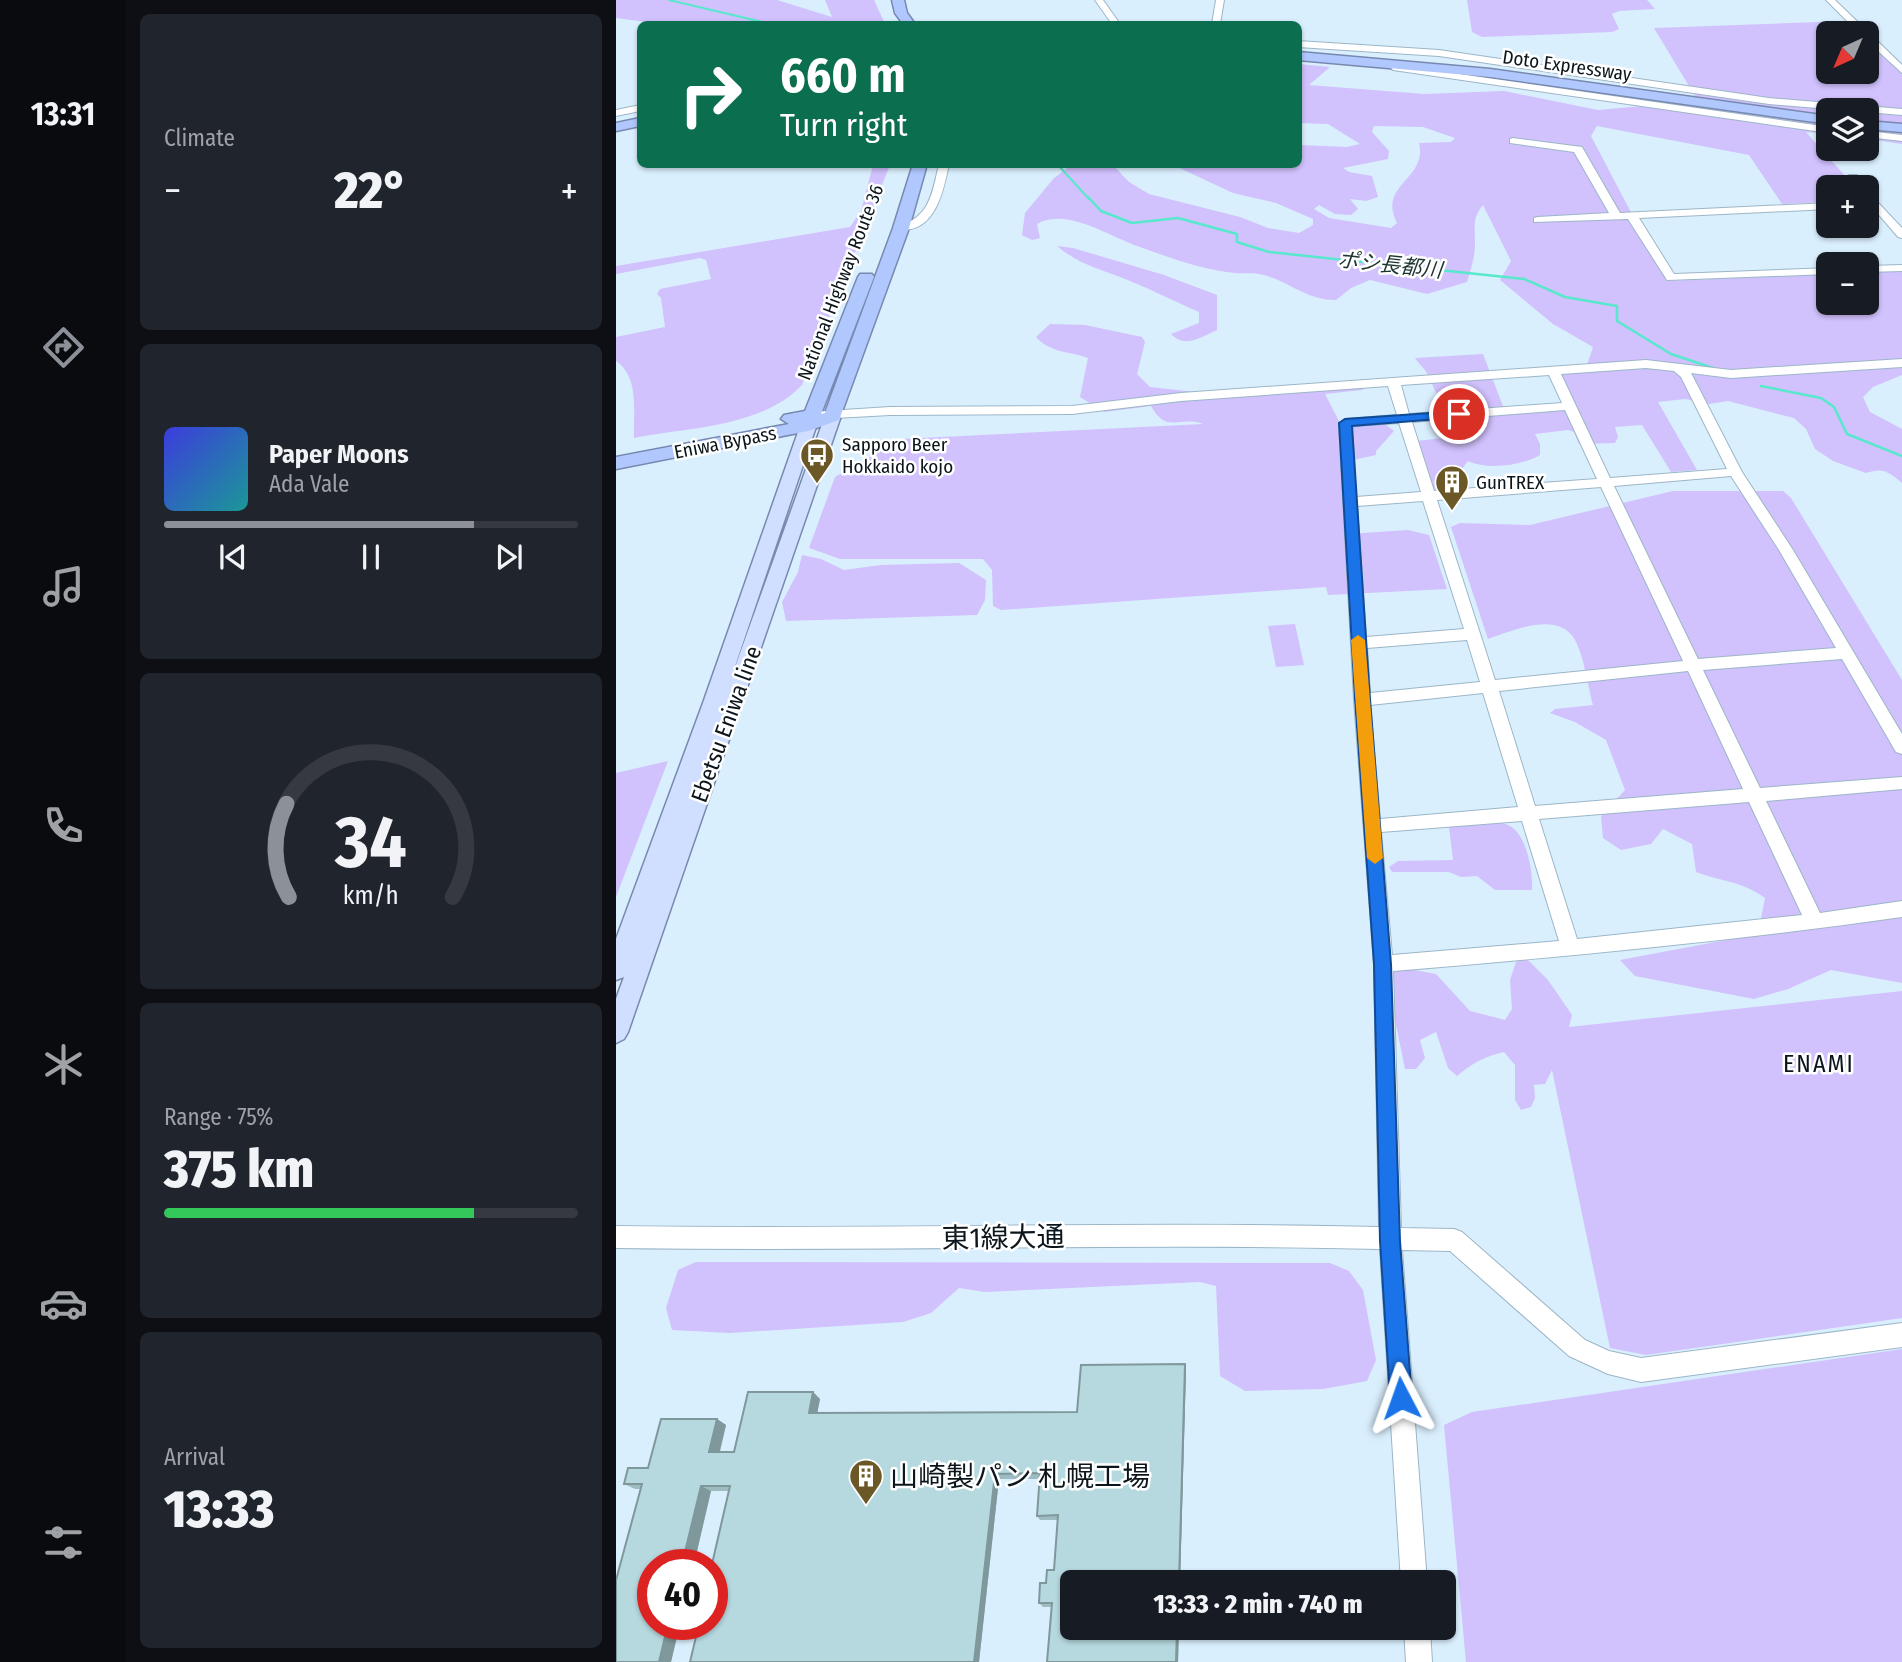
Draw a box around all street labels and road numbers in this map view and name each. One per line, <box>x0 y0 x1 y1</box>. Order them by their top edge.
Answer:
street label: Doto Expressway <box>1501 45 1633 86</box>
street label: National Highway Route 36 <box>793 181 888 383</box>
street label: Eniwa Bypass <box>672 421 778 464</box>
street label: Ebetsu Eniwa line <box>685 642 767 806</box>
street label: 東1線大通 <box>941 1220 1065 1255</box>

